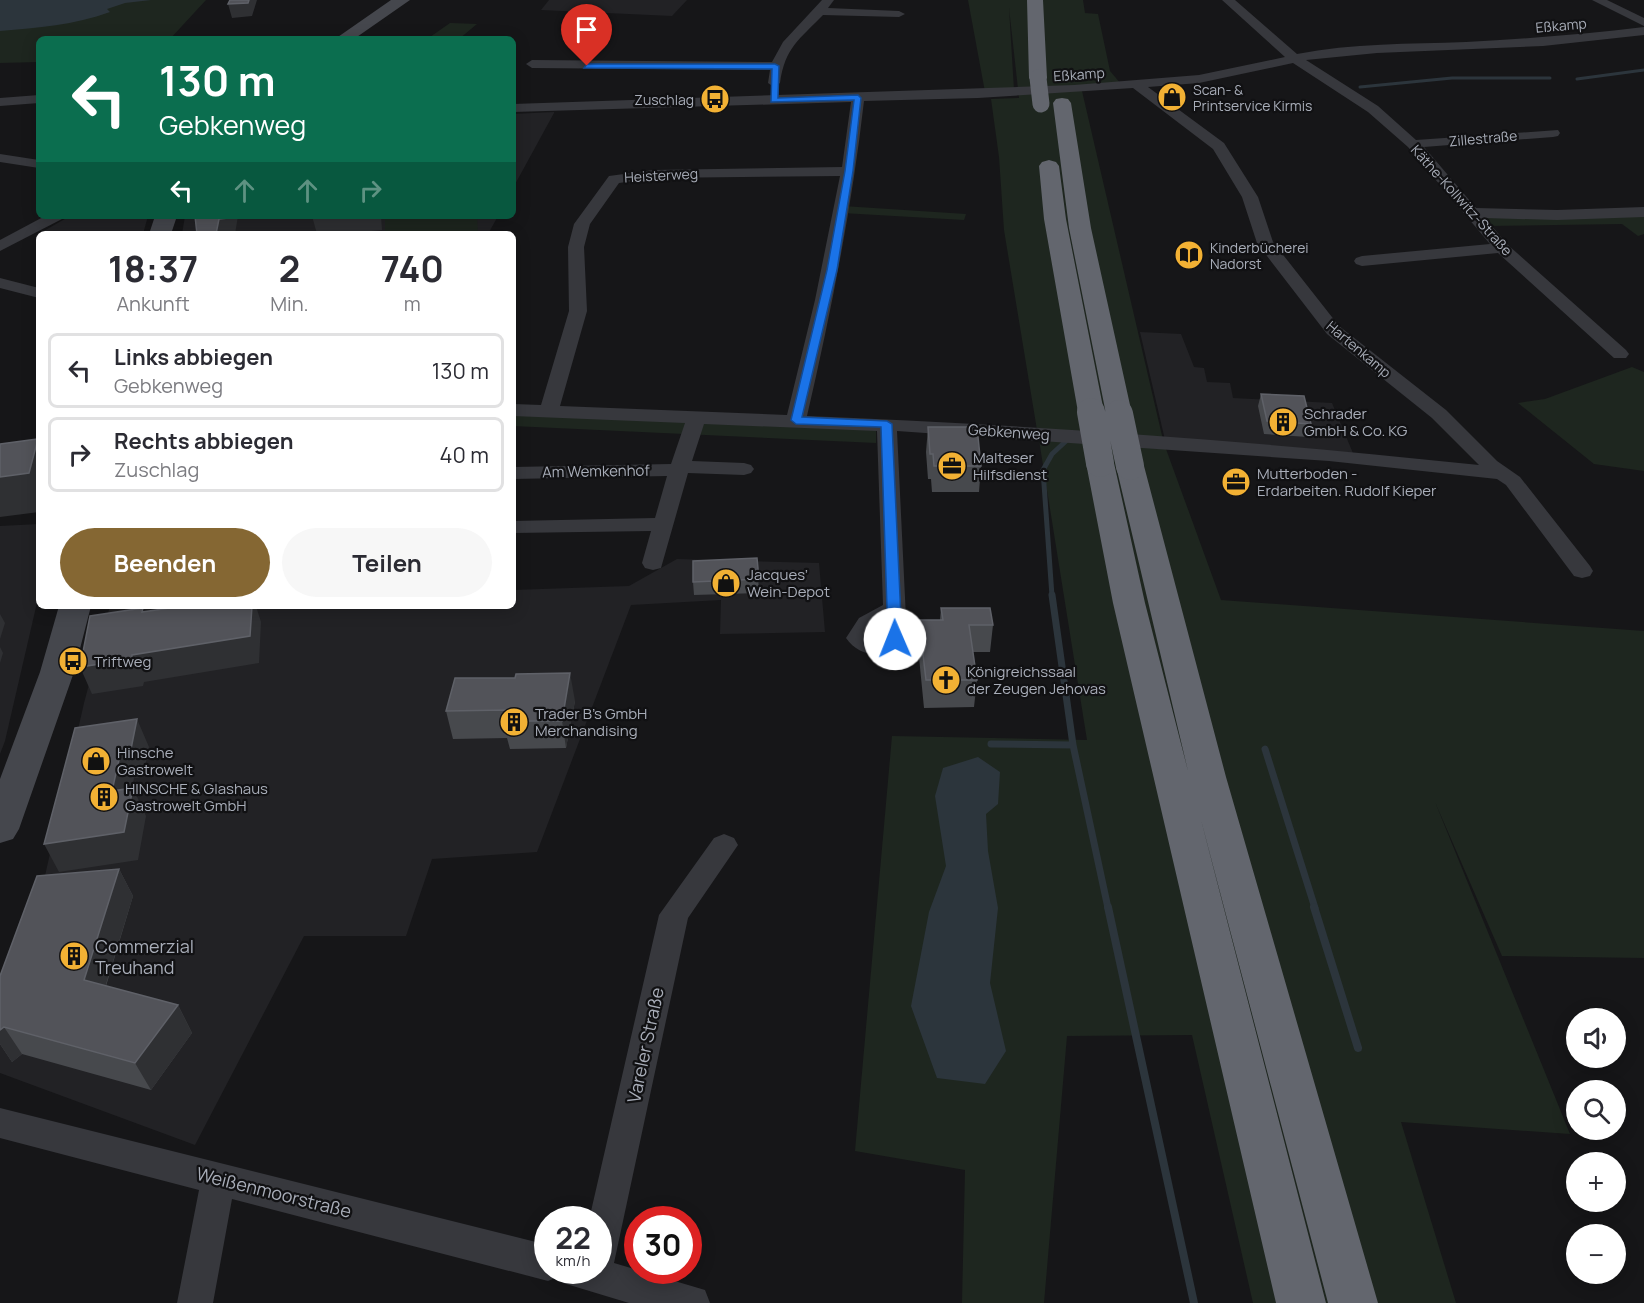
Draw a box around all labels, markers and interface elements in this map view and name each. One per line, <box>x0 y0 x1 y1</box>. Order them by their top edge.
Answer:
pin <box>561 4 612 66</box>
icon: arrive <box>570 13 603 46</box>
street label: Eßkamp <box>1535 13 1587 37</box>
text: 130 m <box>159 51 276 109</box>
icon: left <box>60 60 138 138</box>
street label: Eßkamp <box>1053 63 1105 85</box>
place label: Scan- & Printservice Kirmis <box>1193 80 1312 115</box>
shop icon: Scan- & Printservice Kirmis <box>1156 81 1188 113</box>
bus stop icon: Zuschlag <box>699 83 731 115</box>
place label: Zuschlag <box>634 90 694 109</box>
text: Gebkenweg <box>159 106 306 143</box>
street label: Zillestraße <box>1448 126 1518 150</box>
street label: Käthe-Kollwitz-Straße <box>1407 141 1517 259</box>
street label: Heisterweg <box>624 164 698 186</box>
icon: left <box>165 174 198 207</box>
icon: ahead <box>228 174 261 207</box>
icon: ahead <box>291 174 324 207</box>
icon: right <box>354 174 387 207</box>
place label: Kinderbücherei Nadorst <box>1210 238 1309 273</box>
library icon: Kinderbücherei Nadorst <box>1173 239 1205 271</box>
text: 18:37 <box>108 244 198 293</box>
text: 2 <box>279 244 300 293</box>
text: 740 <box>381 244 444 293</box>
text: Ankunft <box>116 290 190 317</box>
text: Min. <box>270 290 309 317</box>
text: m <box>404 290 421 317</box>
street label: Hartenkamp <box>1323 316 1395 382</box>
text: Links abbiegen <box>114 342 273 372</box>
icon: left <box>63 354 96 387</box>
text: 130 m <box>432 356 489 386</box>
text: Gebkenweg <box>114 372 223 399</box>
place label: Schrader GmbH & Co. KG <box>1304 403 1408 441</box>
building icon: Schrader GmbH & Co. KG <box>1267 406 1299 438</box>
street label: Gebkenweg <box>967 419 1051 445</box>
text: Rechts abbiegen <box>114 426 293 456</box>
icon: right <box>63 438 96 471</box>
text: 40 m <box>440 440 489 470</box>
place label: Malteser Hilfsdienst <box>973 447 1047 485</box>
office icon: Malteser Hilfsdienst <box>936 450 968 482</box>
text: Zuschlag <box>114 456 199 483</box>
street label: Am Wemkenhof <box>542 460 651 482</box>
place label: Mutterboden - Erdarbeiten. Rudolf Kieper <box>1257 463 1437 501</box>
office icon: Mutterboden - Erdarbeiten. Rudolf Kieper <box>1220 466 1252 498</box>
button: Beenden <box>60 528 270 597</box>
button: Teilen <box>282 528 492 597</box>
place label: Jacques’ Wein-Depot <box>747 564 830 602</box>
shop icon: Jacques’ Wein-Depot <box>710 567 742 599</box>
position arrow <box>863 607 927 671</box>
bus stop icon: Triftweg <box>57 645 89 677</box>
place label: Triftweg <box>94 651 151 672</box>
place label: Königreichssaal der Zeugen Jehovas <box>967 661 1106 699</box>
church icon: Königreichssaal der Zeugen Jehovas <box>930 664 962 696</box>
place label: Trader B's GmbH Merchandising <box>535 703 647 741</box>
building icon: Trader B's GmbH Merchandising <box>498 706 530 738</box>
place label: Hinsche Gastrowelt <box>117 742 193 780</box>
shop icon: Hinsche Gastrowelt <box>80 745 112 777</box>
place label: HINSCHE & Glashaus Gastrowelt GmbH <box>125 778 268 816</box>
building icon: HINSCHE & Glashaus Gastrowelt GmbH <box>88 781 120 813</box>
place label: Commerzial Treuhand <box>95 934 194 979</box>
building icon: Commerzial Treuhand <box>58 940 90 972</box>
street label: Vareler Straße <box>621 985 669 1105</box>
map controls <box>1566 1008 1626 1284</box>
button: sound <box>1566 1008 1626 1068</box>
button: search <box>1566 1080 1626 1140</box>
button: + <box>1566 1152 1626 1212</box>
street label: Weißenmoorstraße <box>194 1161 354 1223</box>
speed limit sign: 30 <box>624 1206 702 1284</box>
text: 22 <box>555 1217 591 1258</box>
button: − <box>1566 1224 1626 1284</box>
text: km/h <box>556 1250 590 1271</box>

